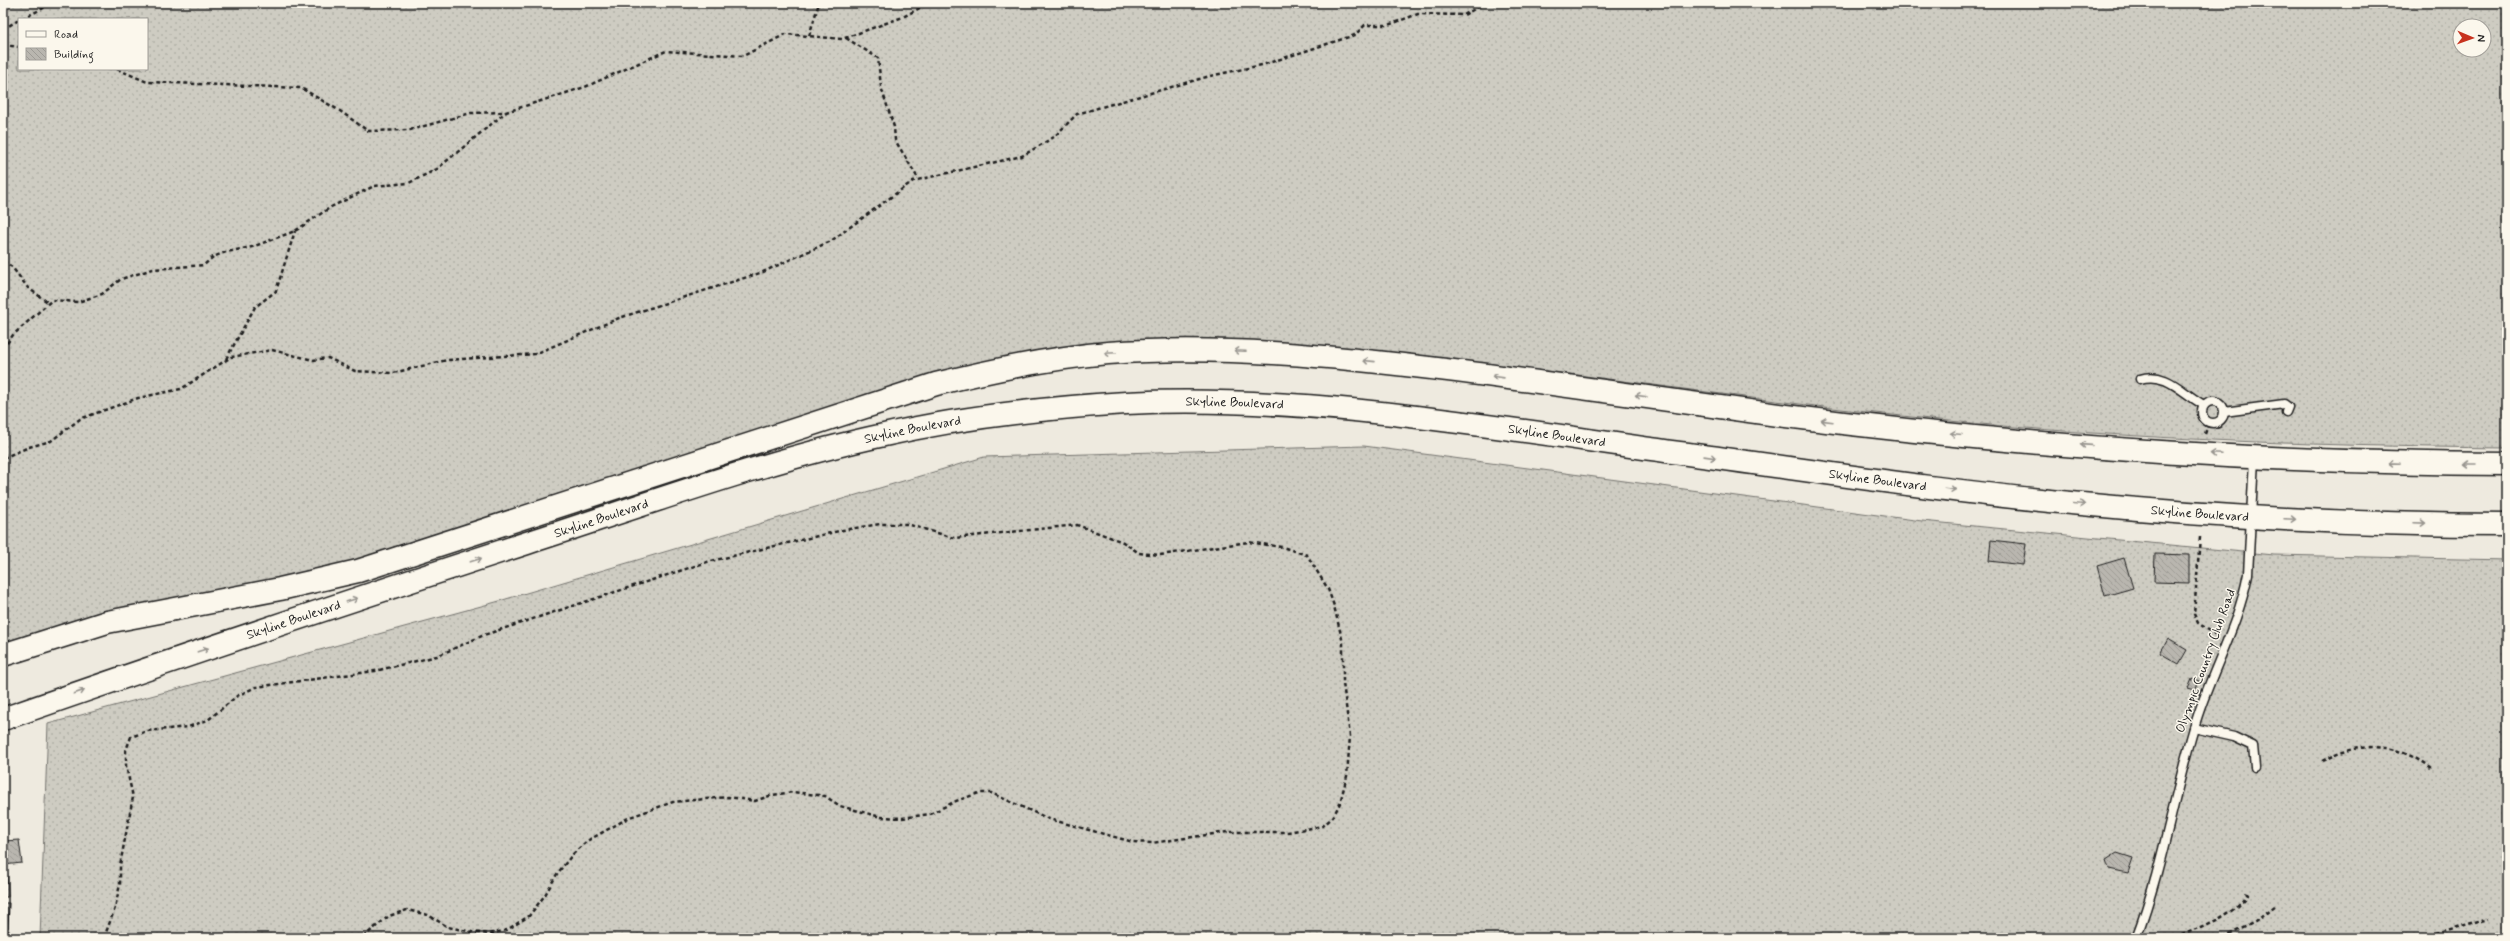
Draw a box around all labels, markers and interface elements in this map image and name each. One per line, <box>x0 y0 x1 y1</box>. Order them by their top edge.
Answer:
legend <box>18 18 148 70</box>
north arrow <box>2452 18 2492 58</box>
text: Road <box>54 27 78 43</box>
text: N <box>2474 34 2488 42</box>
text: Building <box>54 47 94 64</box>
one-way arrow <box>1234 347 1247 355</box>
one-way arrow <box>1104 350 1117 357</box>
one-way arrow <box>1363 357 1376 364</box>
one-way arrow <box>1492 373 1505 381</box>
one-way arrow <box>1635 392 1648 400</box>
street label: Skyline Boulevard <box>1185 393 1284 413</box>
street label: Skyline Boulevard <box>862 412 962 448</box>
one-way arrow <box>1821 417 1834 425</box>
street label: Skyline Boulevard <box>1507 420 1607 451</box>
one-way arrow <box>1950 431 1963 438</box>
one-way arrow <box>2080 442 2093 449</box>
one-way arrow <box>2209 451 2222 458</box>
one-way arrow <box>1703 453 1716 461</box>
one-way arrow <box>2388 459 2401 466</box>
one-way arrow <box>2464 460 2477 468</box>
street label: Skyline Boulevard <box>1828 465 1928 495</box>
one-way arrow <box>1943 486 1956 493</box>
street label: Skyline Boulevard <box>552 495 651 542</box>
one-way arrow <box>2072 500 2085 507</box>
street label: Skyline Boulevard <box>2150 502 2249 526</box>
one-way arrow <box>2283 515 2296 522</box>
one-way arrow <box>2413 519 2426 527</box>
one-way arrow <box>470 555 482 563</box>
street label: Olympic Country Club Road <box>2172 587 2240 735</box>
street label: Skyline Boulevard <box>244 596 343 643</box>
one-way arrow <box>346 596 359 603</box>
one-way arrow <box>196 646 209 653</box>
one-way arrow <box>73 688 86 695</box>

